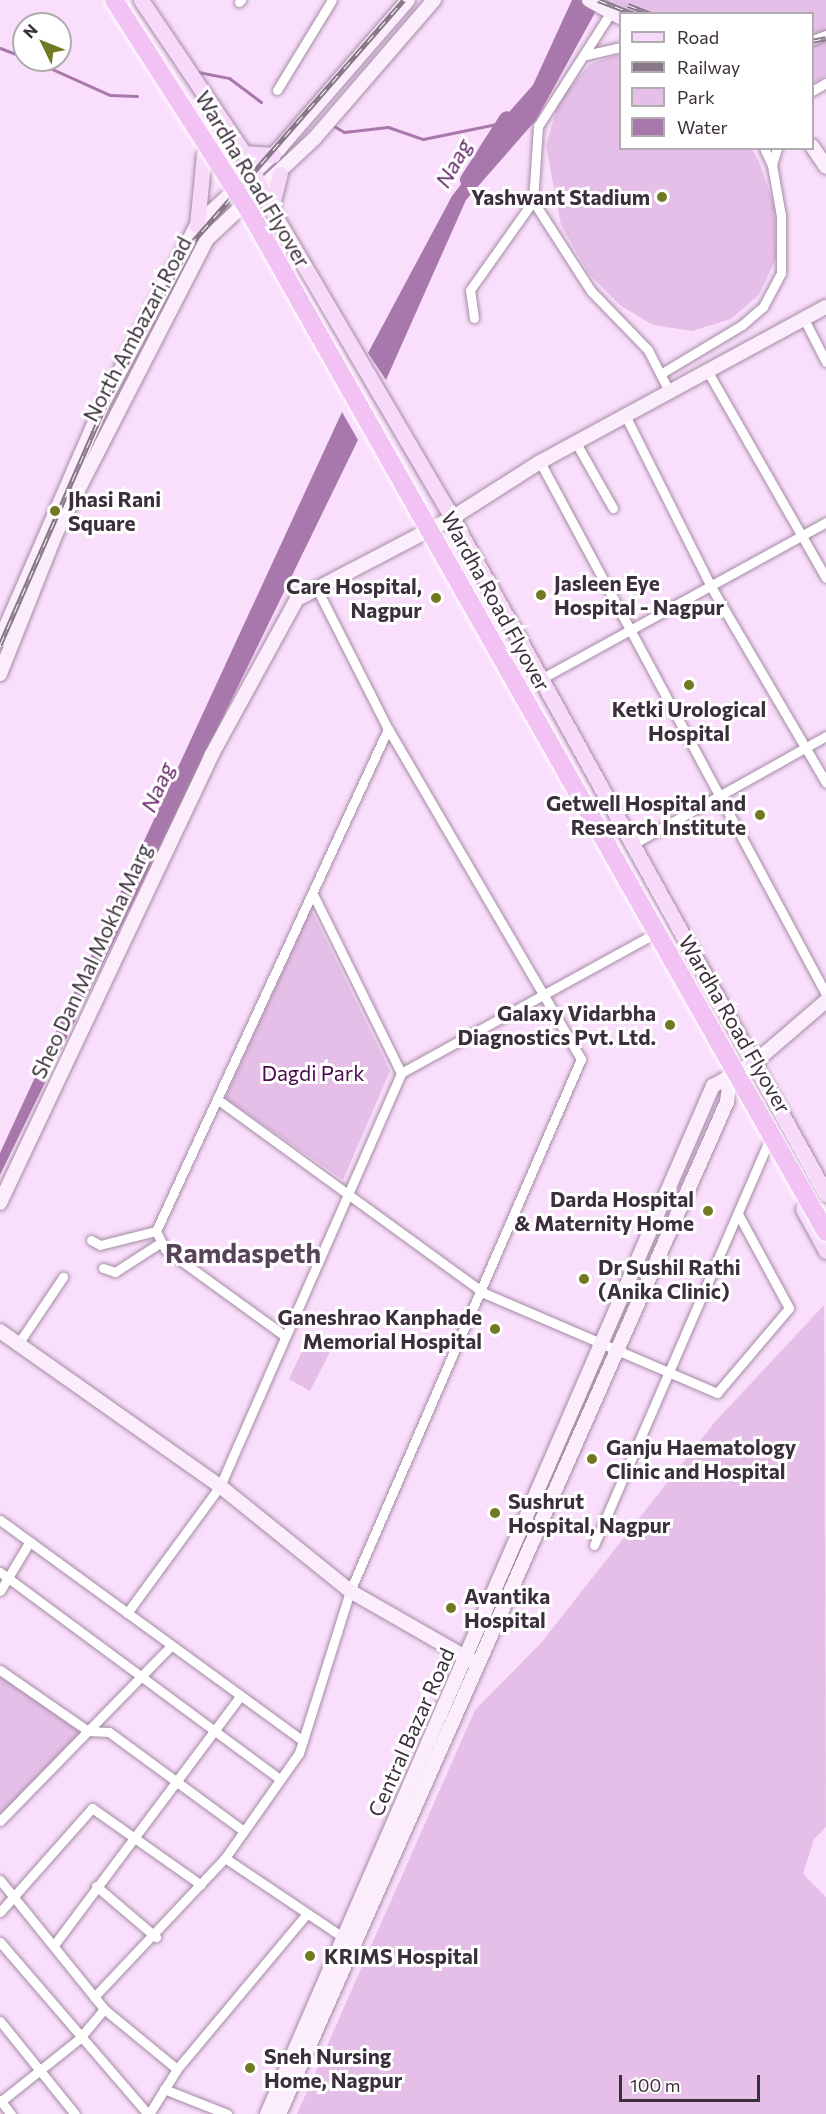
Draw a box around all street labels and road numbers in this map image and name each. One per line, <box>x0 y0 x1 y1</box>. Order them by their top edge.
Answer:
street label: Wardha Road Flyover <box>190 86 316 272</box>
street label: North Ambazari Road <box>78 232 196 426</box>
street label: Wardha Road Flyover <box>436 507 556 695</box>
street label: Sheo Dan Mal Mokha Marg <box>25 839 157 1083</box>
street label: Wardha Road Flyover <box>674 930 796 1118</box>
street label: Central Bazar Road <box>362 1644 460 1820</box>

